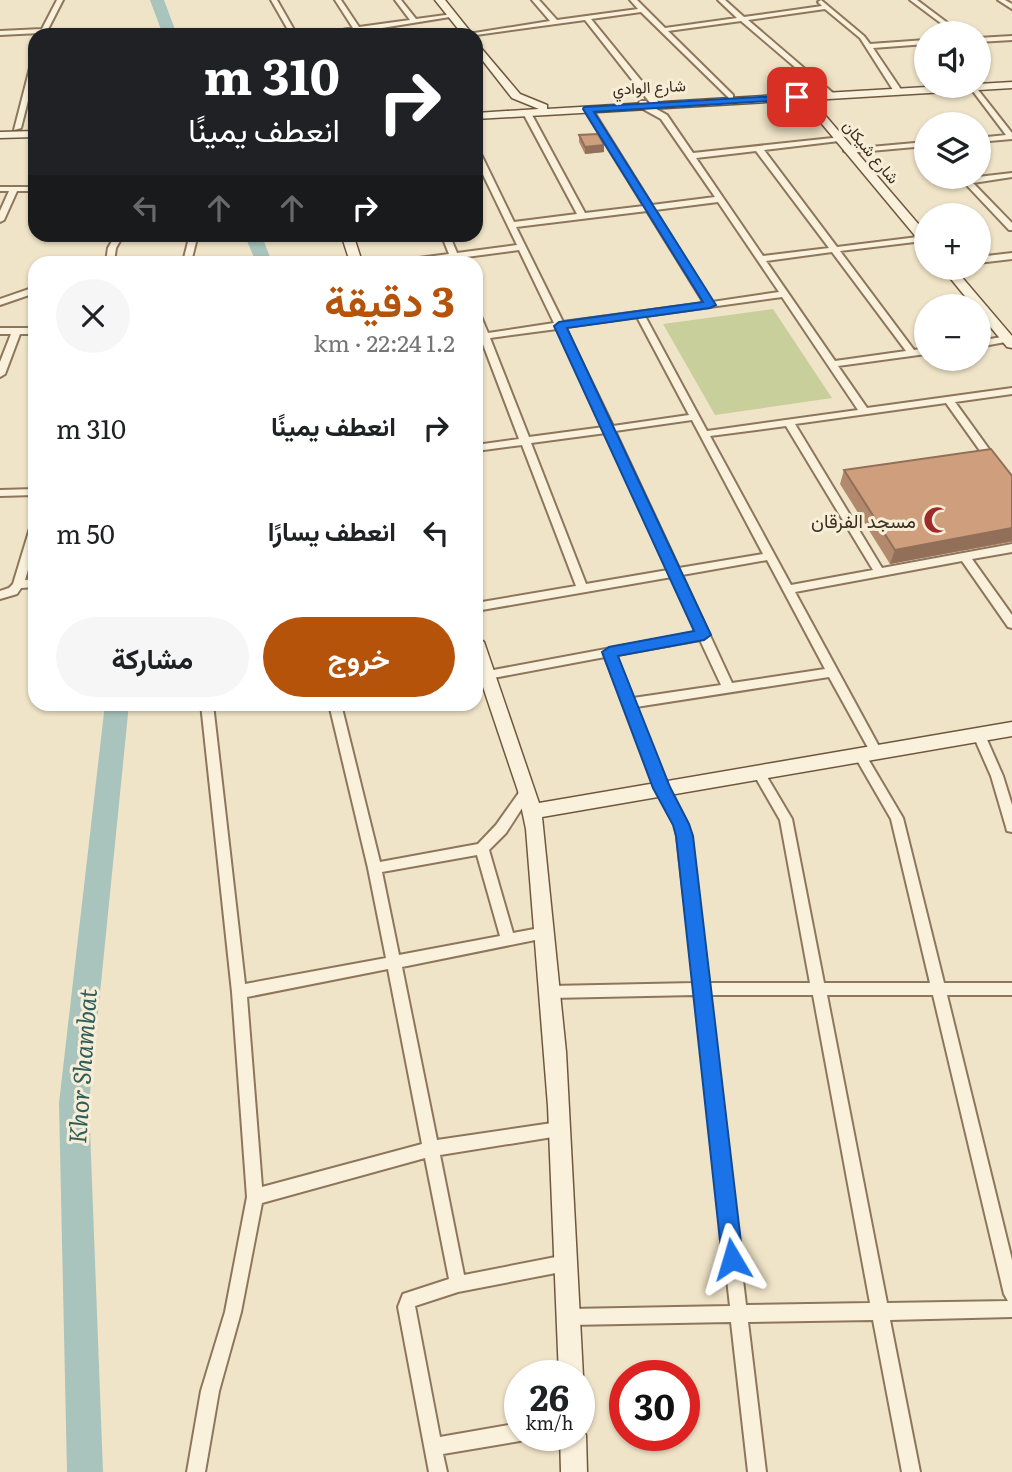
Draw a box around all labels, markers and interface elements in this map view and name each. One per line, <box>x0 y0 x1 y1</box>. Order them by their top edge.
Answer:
map controls <box>914 21 991 371</box>
button: sound <box>914 21 991 98</box>
text: 310 m <box>204 37 340 110</box>
icon: right <box>364 56 455 147</box>
pin <box>767 67 827 127</box>
street label: شارع الوادي <box>612 72 686 103</box>
icon: arrive <box>778 78 816 116</box>
text: انعطف يمينًا <box>188 104 340 152</box>
button: layers <box>914 112 991 189</box>
street label: شارع شيكان <box>837 114 906 189</box>
icon: left <box>127 189 165 227</box>
icon: ahead <box>200 189 238 227</box>
icon: ahead <box>273 189 311 227</box>
icon: right <box>346 189 384 227</box>
button: + <box>914 203 991 280</box>
text: 3 دقيقة <box>324 268 455 330</box>
button: close <box>56 279 130 353</box>
button: − <box>914 294 991 371</box>
text: 1.2 km · 22:24 <box>314 325 455 359</box>
text: انعطف يمينًا <box>271 405 396 444</box>
text: 310 m <box>56 408 126 447</box>
icon: right <box>417 409 455 447</box>
mosque icon: مسجد الفرقان <box>922 505 952 535</box>
place label: مسجد الفرقان <box>811 506 916 534</box>
text: انعطف يسارًا <box>268 510 396 549</box>
text: 50 m <box>56 513 115 552</box>
icon: left <box>417 514 455 552</box>
button: مشاركة <box>56 617 249 697</box>
button: خروج <box>263 617 455 697</box>
water label: Khor Shambat <box>58 987 104 1145</box>
position arrow <box>695 1222 769 1296</box>
speed limit sign: 30 <box>609 1360 700 1451</box>
text: 26 <box>530 1370 569 1422</box>
text: km/h <box>526 1409 573 1436</box>

